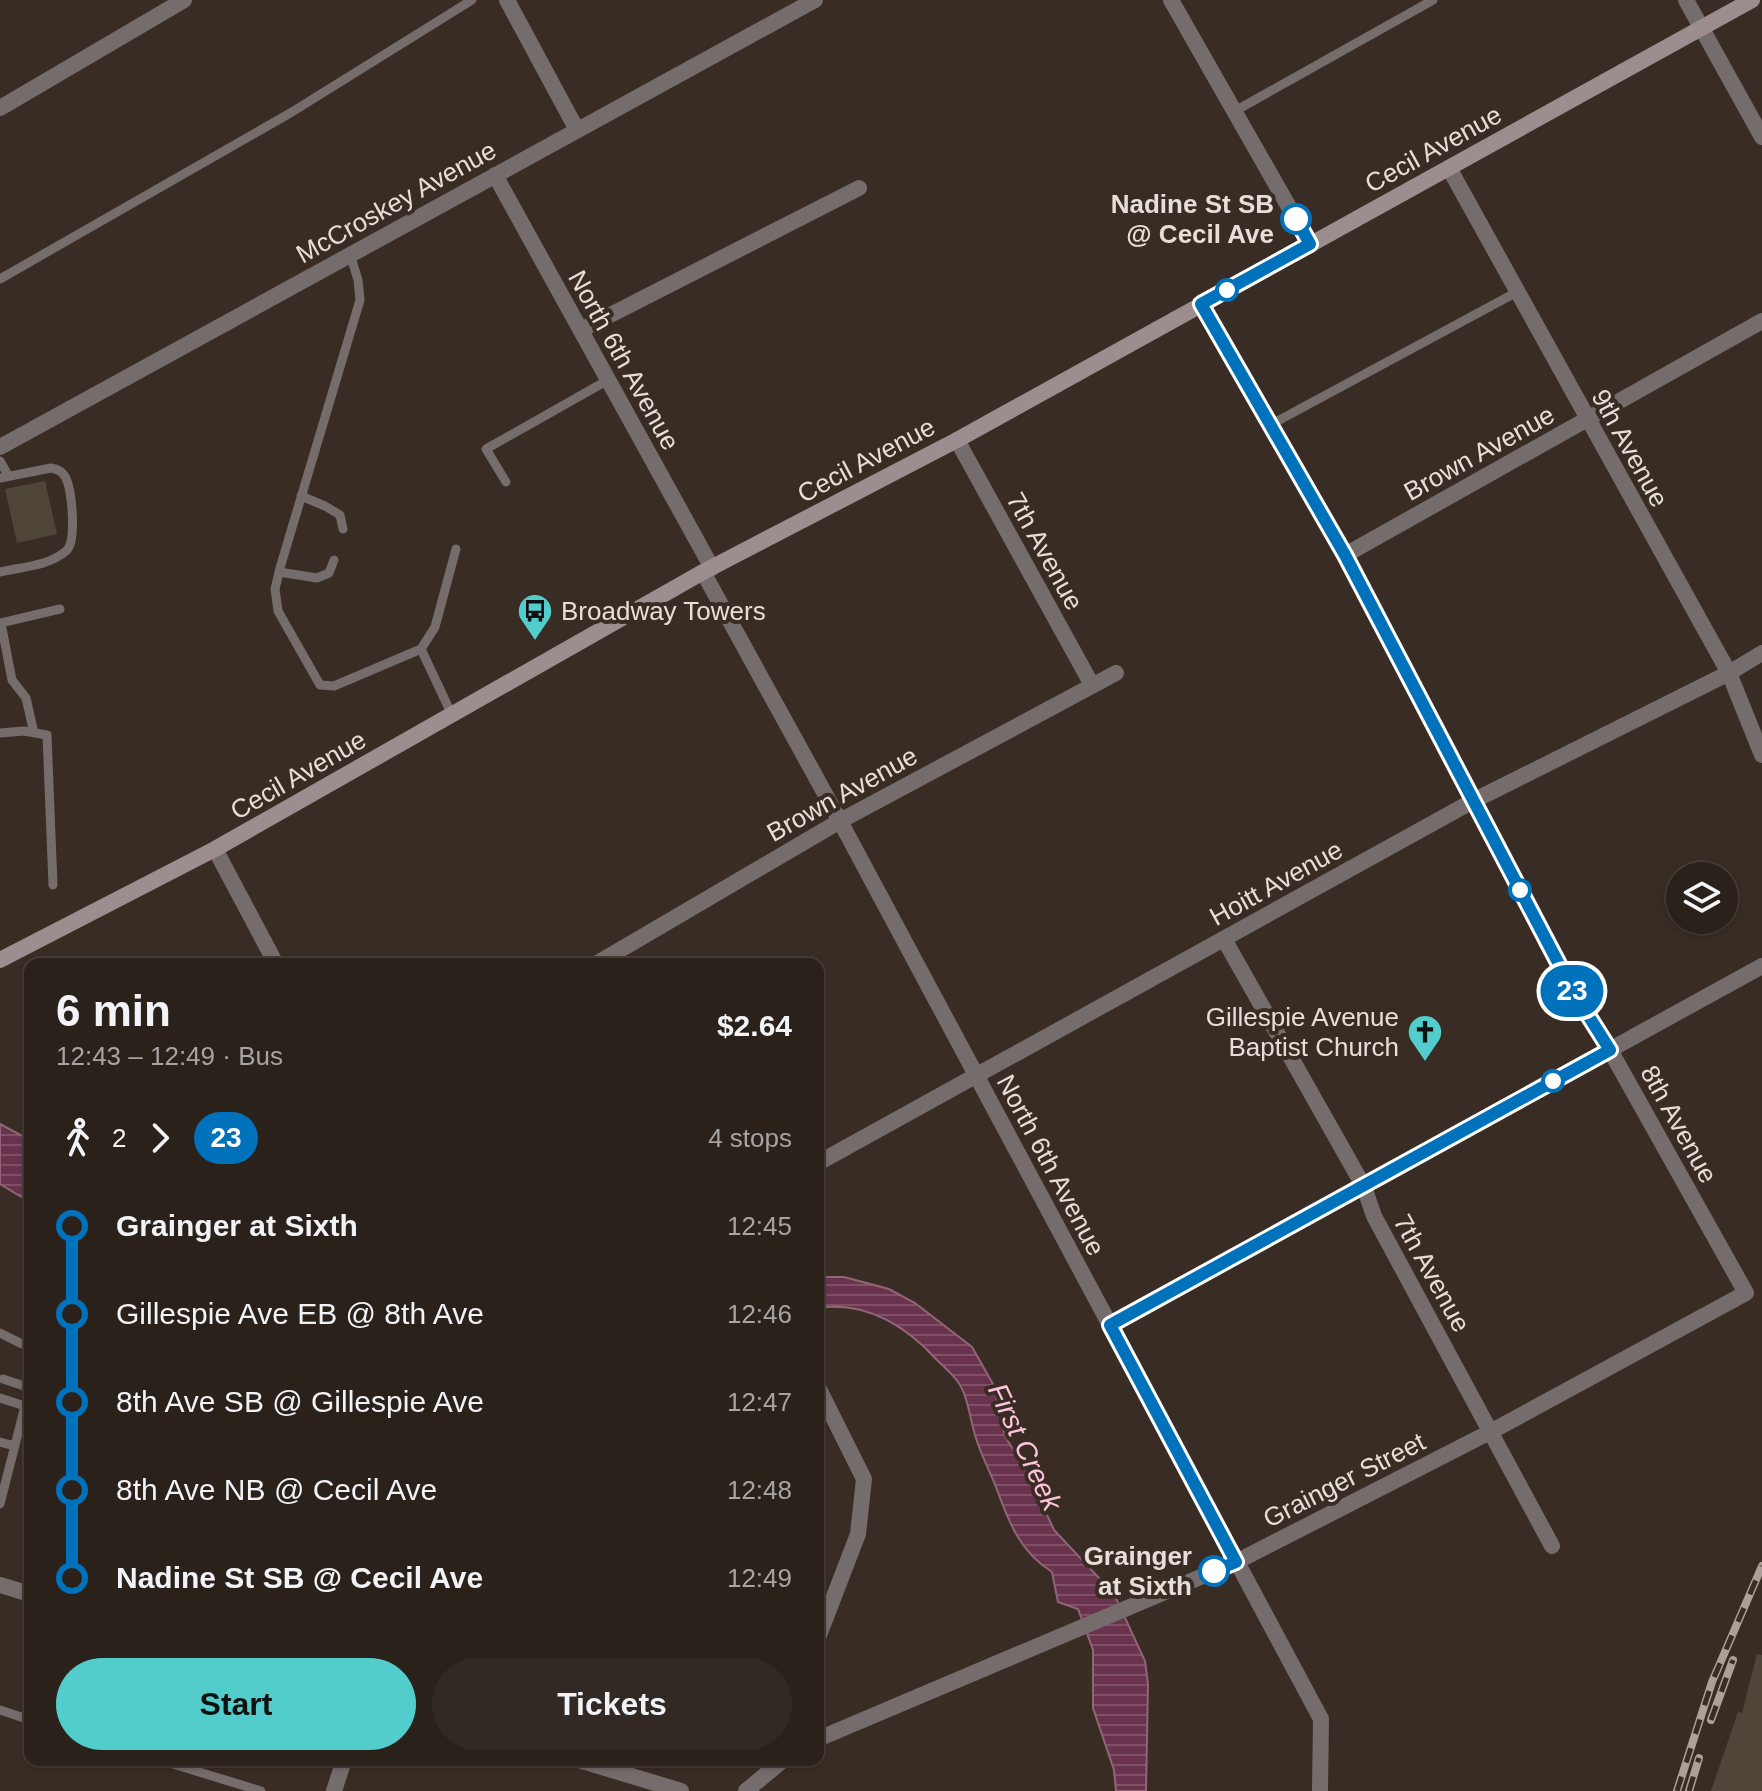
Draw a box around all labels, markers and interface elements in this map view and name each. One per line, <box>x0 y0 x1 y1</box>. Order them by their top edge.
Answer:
street label: Cecil Avenue <box>1360 99 1506 199</box>
street label: McCroskey Avenue <box>291 135 501 269</box>
place label: Nadine St SB @ Cecil Ave <box>1111 189 1274 249</box>
marker: Nadine St SB @ Cecil Ave <box>1281 204 1311 234</box>
street label: North 6th Avenue <box>562 265 686 455</box>
unlabelled marker <box>1216 279 1238 301</box>
street label: 9th Avenue <box>1585 384 1675 512</box>
street label: Brown Avenue <box>1399 399 1559 507</box>
street label: Cecil Avenue <box>792 411 940 509</box>
street label: 7th Avenue <box>1000 487 1090 615</box>
bus stop icon: Broadway Towers <box>516 592 554 642</box>
place label: Broadway Towers <box>561 596 766 626</box>
street label: Cecil Avenue <box>225 724 371 826</box>
street label: Brown Avenue <box>762 740 922 848</box>
street label: Hoitt Avenue <box>1204 834 1348 932</box>
map controls <box>1666 862 1738 934</box>
button: layers <box>1666 862 1738 934</box>
unlabelled marker <box>1509 879 1531 901</box>
line badge: 23 <box>1536 965 1608 1017</box>
text: 23 <box>1556 975 1588 1006</box>
text: 6 min <box>56 986 171 1035</box>
place label: Gillespie Avenue Baptist Church <box>1206 1002 1399 1062</box>
text: $2.64 <box>717 1009 792 1042</box>
church icon: Gillespie Avenue Baptist Church <box>1406 1013 1444 1063</box>
text: 12:43 – 12:49 · Bus <box>56 1041 283 1071</box>
street label: 8th Avenue <box>1634 1060 1724 1188</box>
street label: North 6th Avenue <box>991 1069 1111 1261</box>
unlabelled marker <box>1542 1070 1564 1092</box>
icon: walk <box>56 1116 100 1160</box>
icon: forward <box>138 1116 182 1160</box>
text: 23 <box>210 1122 242 1153</box>
text: 2 <box>112 1123 126 1153</box>
text: 4 stops <box>708 1123 792 1153</box>
text: Grainger at Sixth <box>116 1209 358 1242</box>
street label: 7th Avenue <box>1387 1209 1477 1337</box>
text: 12:45 <box>727 1211 792 1241</box>
text: Gillespie Ave EB @ 8th Ave <box>116 1297 484 1330</box>
text: 12:46 <box>727 1299 792 1329</box>
water label: First Creek <box>982 1378 1069 1517</box>
text: 8th Ave SB @ Gillespie Ave <box>116 1385 484 1418</box>
text: 12:47 <box>727 1387 792 1417</box>
street label: Grainger Street <box>1258 1426 1431 1534</box>
text: 8th Ave NB @ Cecil Ave <box>116 1473 437 1506</box>
text: 12:48 <box>727 1475 792 1505</box>
place label: Grainger at Sixth <box>1084 1541 1192 1601</box>
marker: Grainger at Sixth <box>1199 1556 1229 1586</box>
text: Nadine St SB @ Cecil Ave <box>116 1561 483 1594</box>
text: 12:49 <box>727 1563 792 1593</box>
button: Start <box>56 1658 416 1750</box>
button: Tickets <box>432 1658 792 1750</box>

